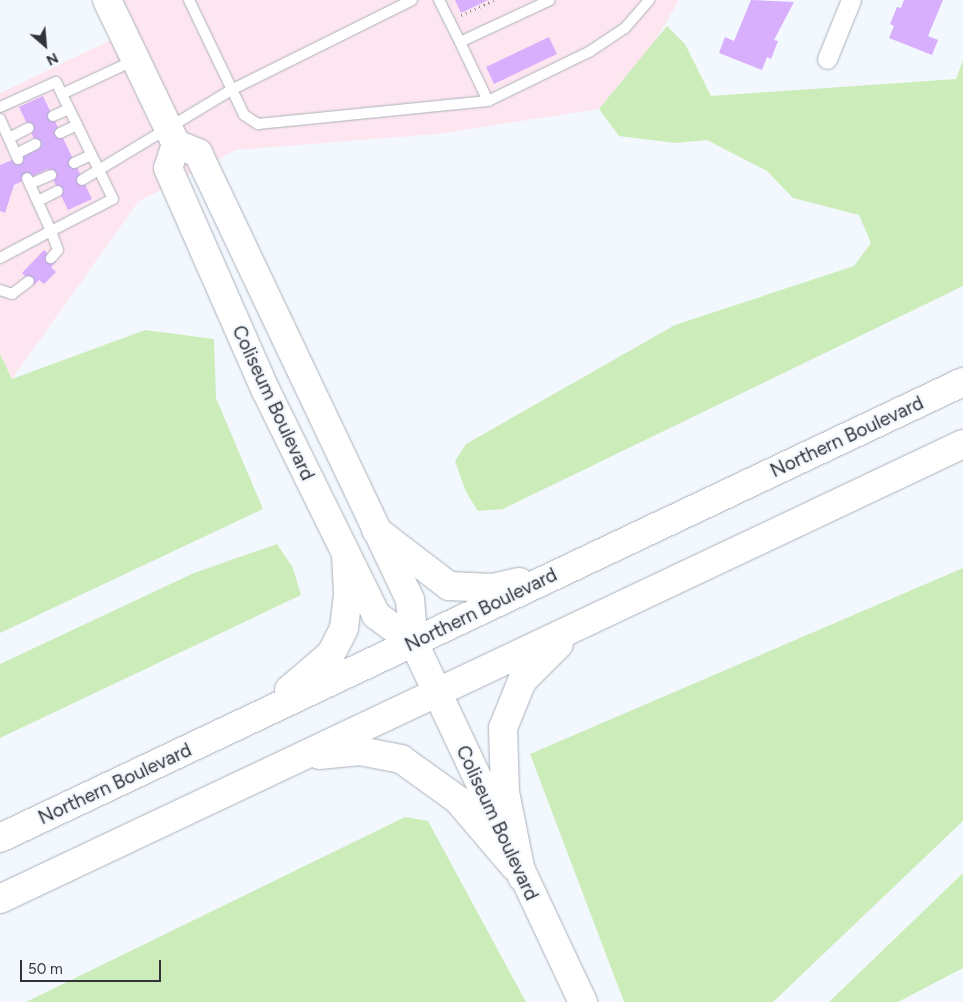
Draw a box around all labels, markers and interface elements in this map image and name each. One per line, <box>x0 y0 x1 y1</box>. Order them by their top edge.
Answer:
north arrow <box>20 20 70 70</box>
text: N <box>43 49 61 69</box>
street label: Coliseum Boulevard <box>227 322 319 484</box>
street label: Northern Boulevard <box>767 391 927 483</box>
street label: Northern Boulevard <box>401 563 561 657</box>
street label: Northern Boulevard <box>35 738 195 830</box>
street label: Coliseum Boulevard <box>451 742 543 904</box>
scale bar <box>22 950 164 982</box>
text: 50 m <box>28 960 63 978</box>

